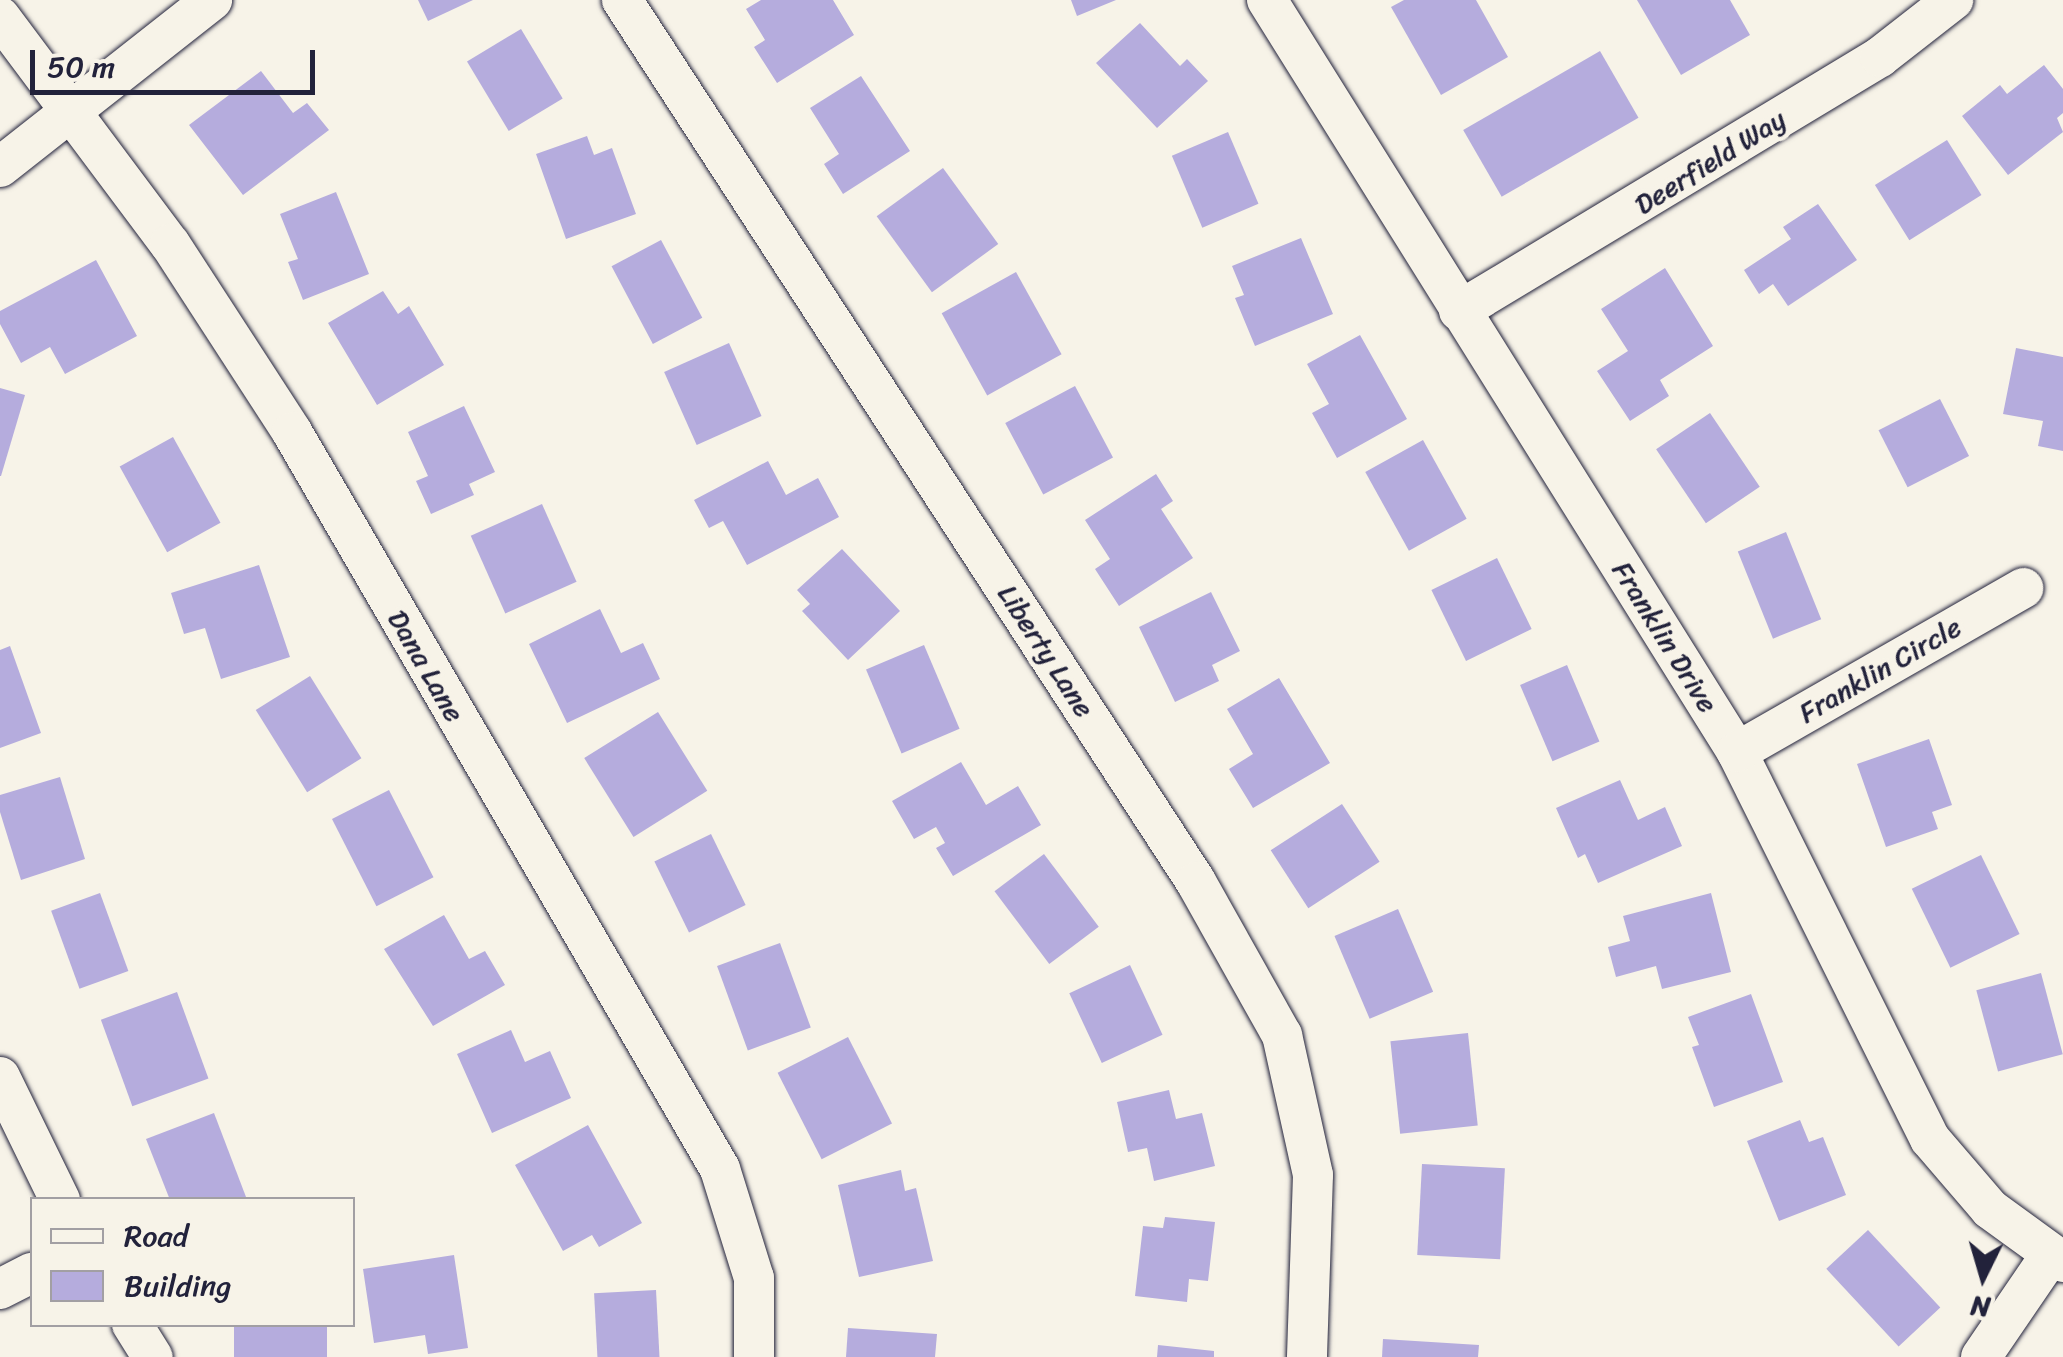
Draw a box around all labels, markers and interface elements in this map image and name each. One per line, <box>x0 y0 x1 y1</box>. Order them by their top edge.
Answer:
scale bar <box>35 30 320 92</box>
text: 50 m <box>47 40 115 94</box>
street label: Deerfield Way <box>1628 102 1792 222</box>
street label: Franklin Drive <box>1605 555 1725 719</box>
street label: Liberty Lane <box>991 578 1101 724</box>
street label: Dana Lane <box>381 604 471 728</box>
street label: Franklin Circle <box>1793 610 1967 730</box>
legend <box>30 1197 355 1327</box>
text: Road <box>124 1209 188 1263</box>
north arrow <box>1933 1227 2033 1327</box>
text: Building <box>124 1259 231 1313</box>
text: N <box>1969 1282 1992 1333</box>

